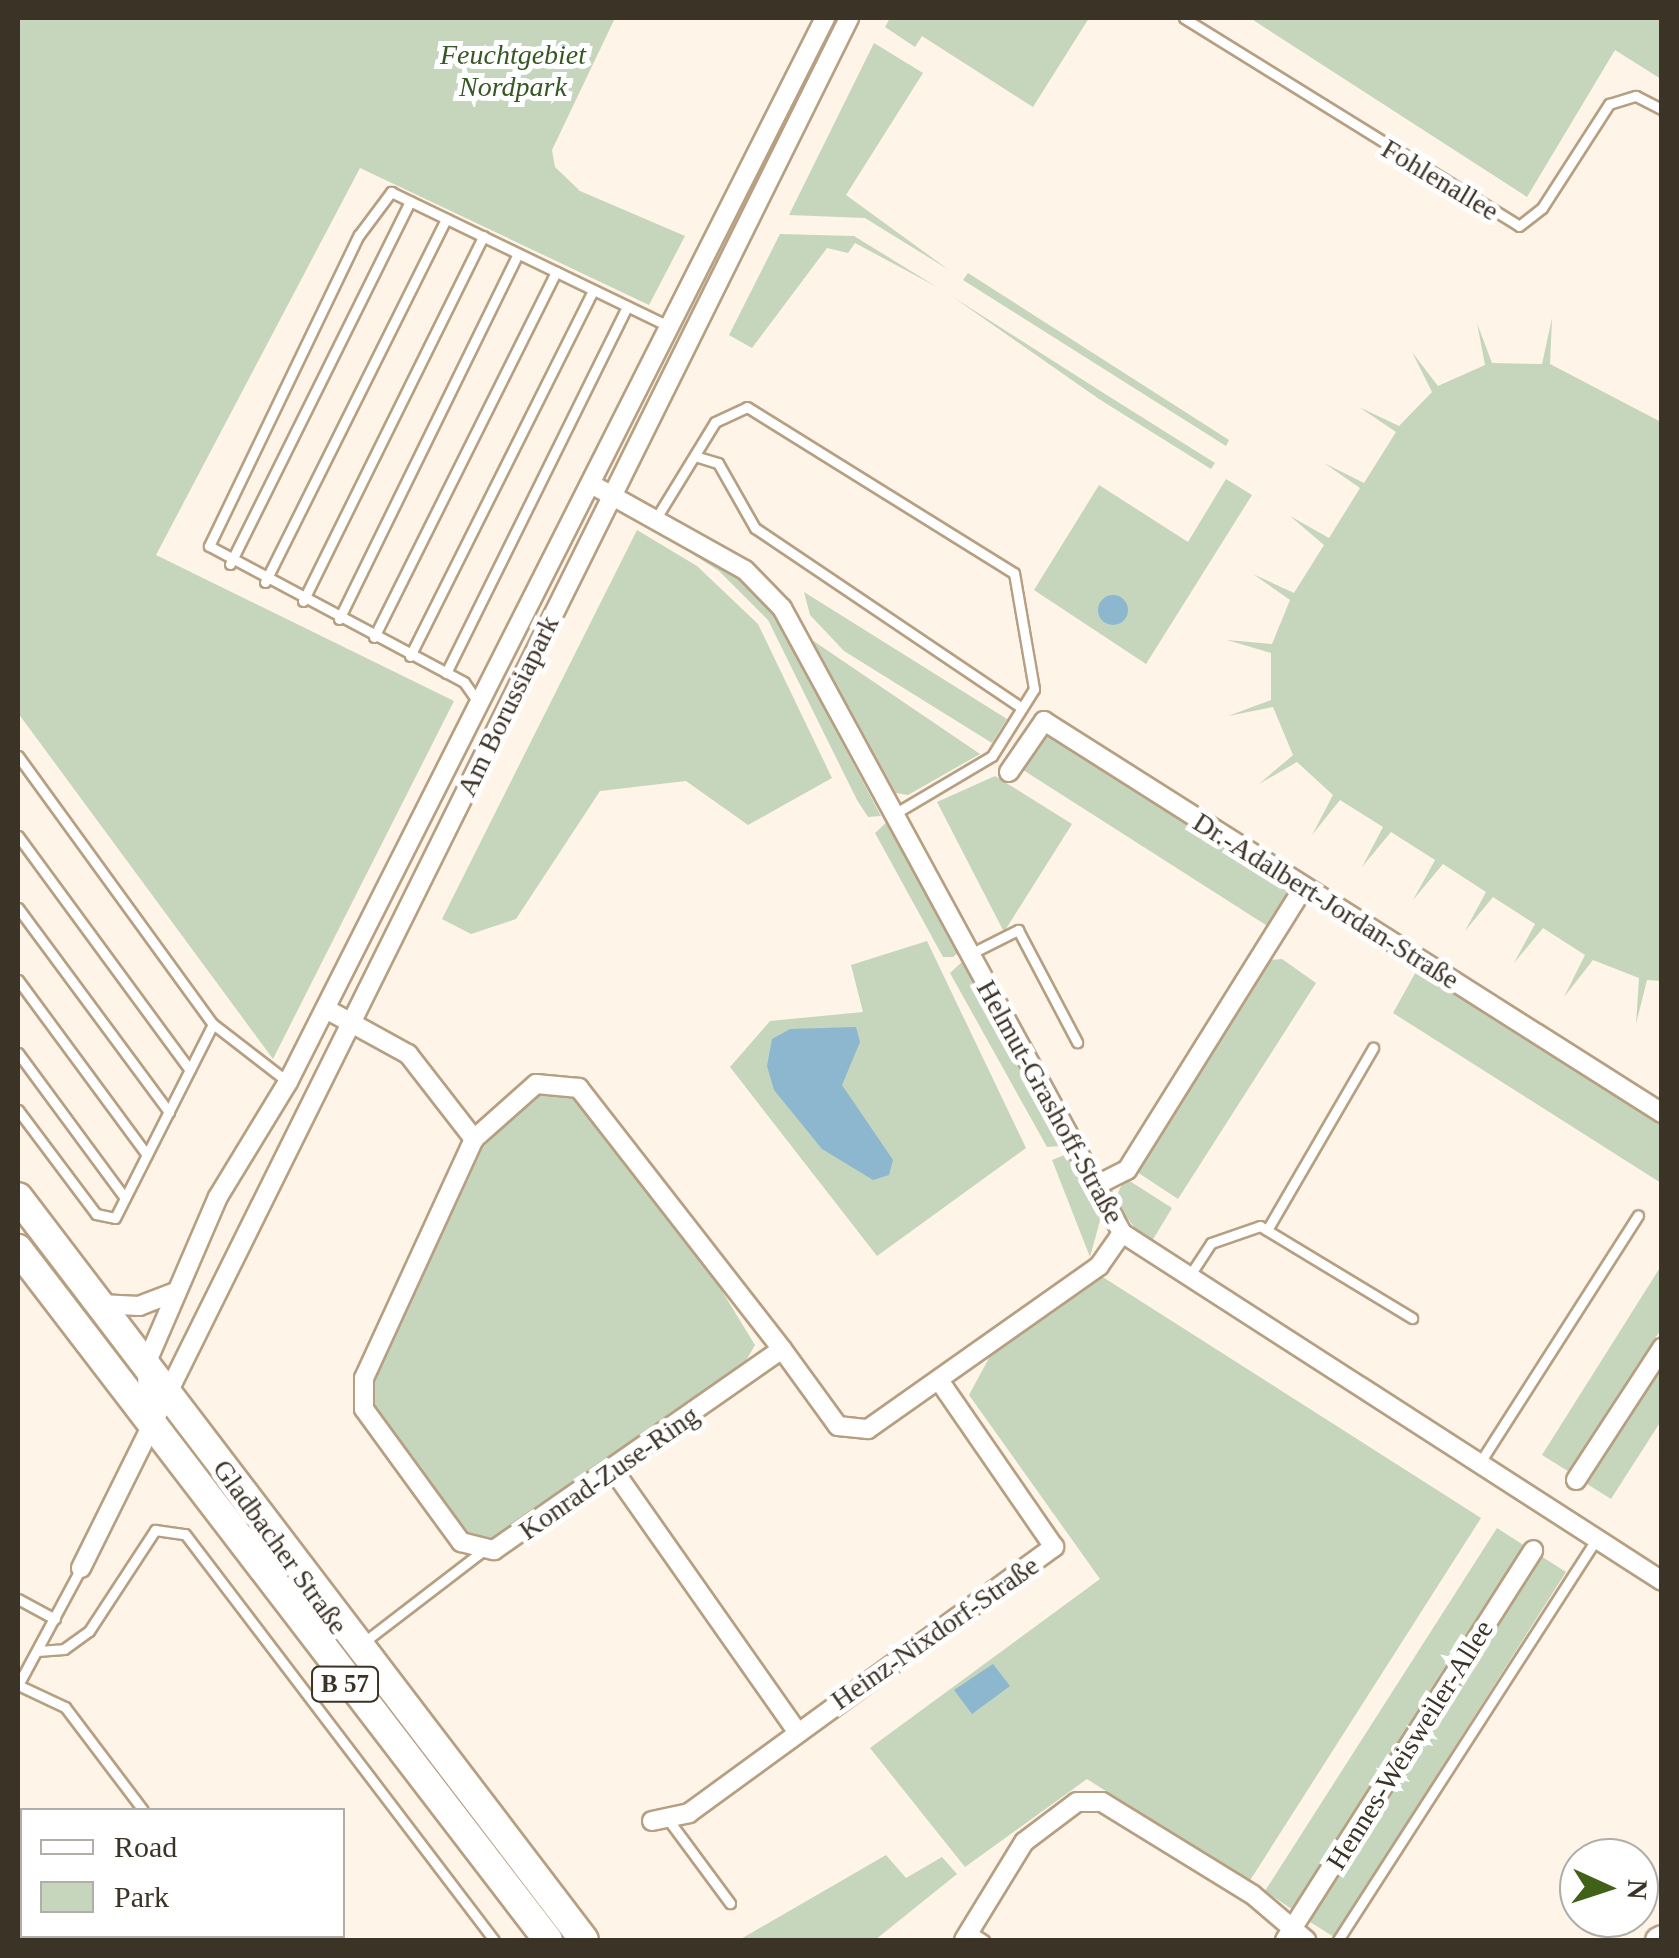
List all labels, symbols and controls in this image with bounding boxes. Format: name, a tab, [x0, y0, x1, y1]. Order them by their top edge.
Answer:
park label: Feuchtgebiet Nordpark	[440, 38, 586, 104]
street label: Fohlenallee	[1375, 132, 1505, 228]
street label: Am Borussiapark	[450, 610, 566, 802]
street label: Dr.-Adalbert-Jordan-Straße	[1187, 805, 1465, 997]
street label: Helmut-Grashoff-Straße	[969, 974, 1131, 1230]
street label: Konrad-Zuse-Ring	[513, 1399, 705, 1547]
street label: Gladbacher Straße	[205, 1453, 355, 1641]
street label: Heinz-Nixdorf-Straße	[825, 1549, 1045, 1717]
street label: Hennes-Weisweiler-Allee	[1319, 1614, 1501, 1876]
road number: B 57	[310, 1664, 380, 1704]
legend	[20, 1808, 345, 1938]
text: Road	[114, 1830, 177, 1863]
north arrow	[1559, 1838, 1659, 1938]
text: N	[1621, 1879, 1653, 1900]
text: Park	[114, 1880, 169, 1913]

